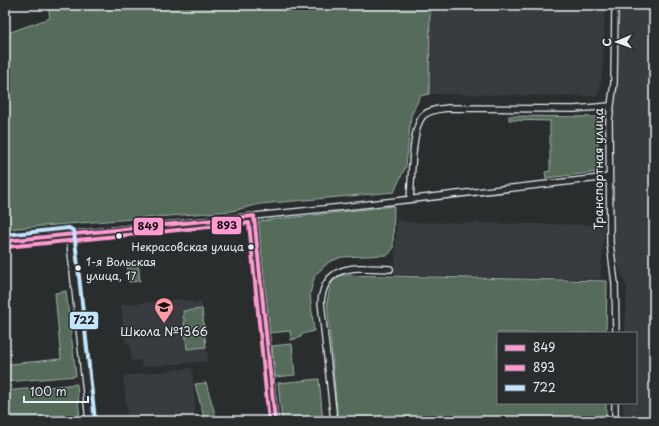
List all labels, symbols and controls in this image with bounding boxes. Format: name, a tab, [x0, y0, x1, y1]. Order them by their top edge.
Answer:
north arrow	[597, 22, 637, 62]
text: С	[598, 38, 615, 47]
street label: Транспортная улица	[589, 108, 607, 230]
line badge: 893	[211, 216, 242, 235]
text: 893	[217, 216, 237, 233]
line badge: 849	[133, 217, 164, 236]
text: 849	[138, 217, 159, 234]
unlabelled marker	[114, 231, 124, 241]
place label: Некрасовская улица	[131, 238, 244, 255]
marker: Некрасовская улица	[246, 242, 256, 252]
place label: 1-я Вольская улица, 17	[86, 253, 156, 284]
marker: 1-я Вольская улица, 17	[73, 263, 83, 273]
school or university icon: Школа №1366	[153, 296, 175, 324]
line badge: 722	[69, 311, 99, 330]
text: 722	[73, 311, 95, 328]
place label: Школа №1366	[120, 322, 208, 340]
legend	[497, 332, 637, 404]
text: 849	[533, 338, 555, 356]
text: 893	[533, 358, 555, 376]
scale bar	[24, 378, 88, 404]
text: 722	[533, 378, 556, 396]
text: 100 m	[30, 382, 67, 400]

